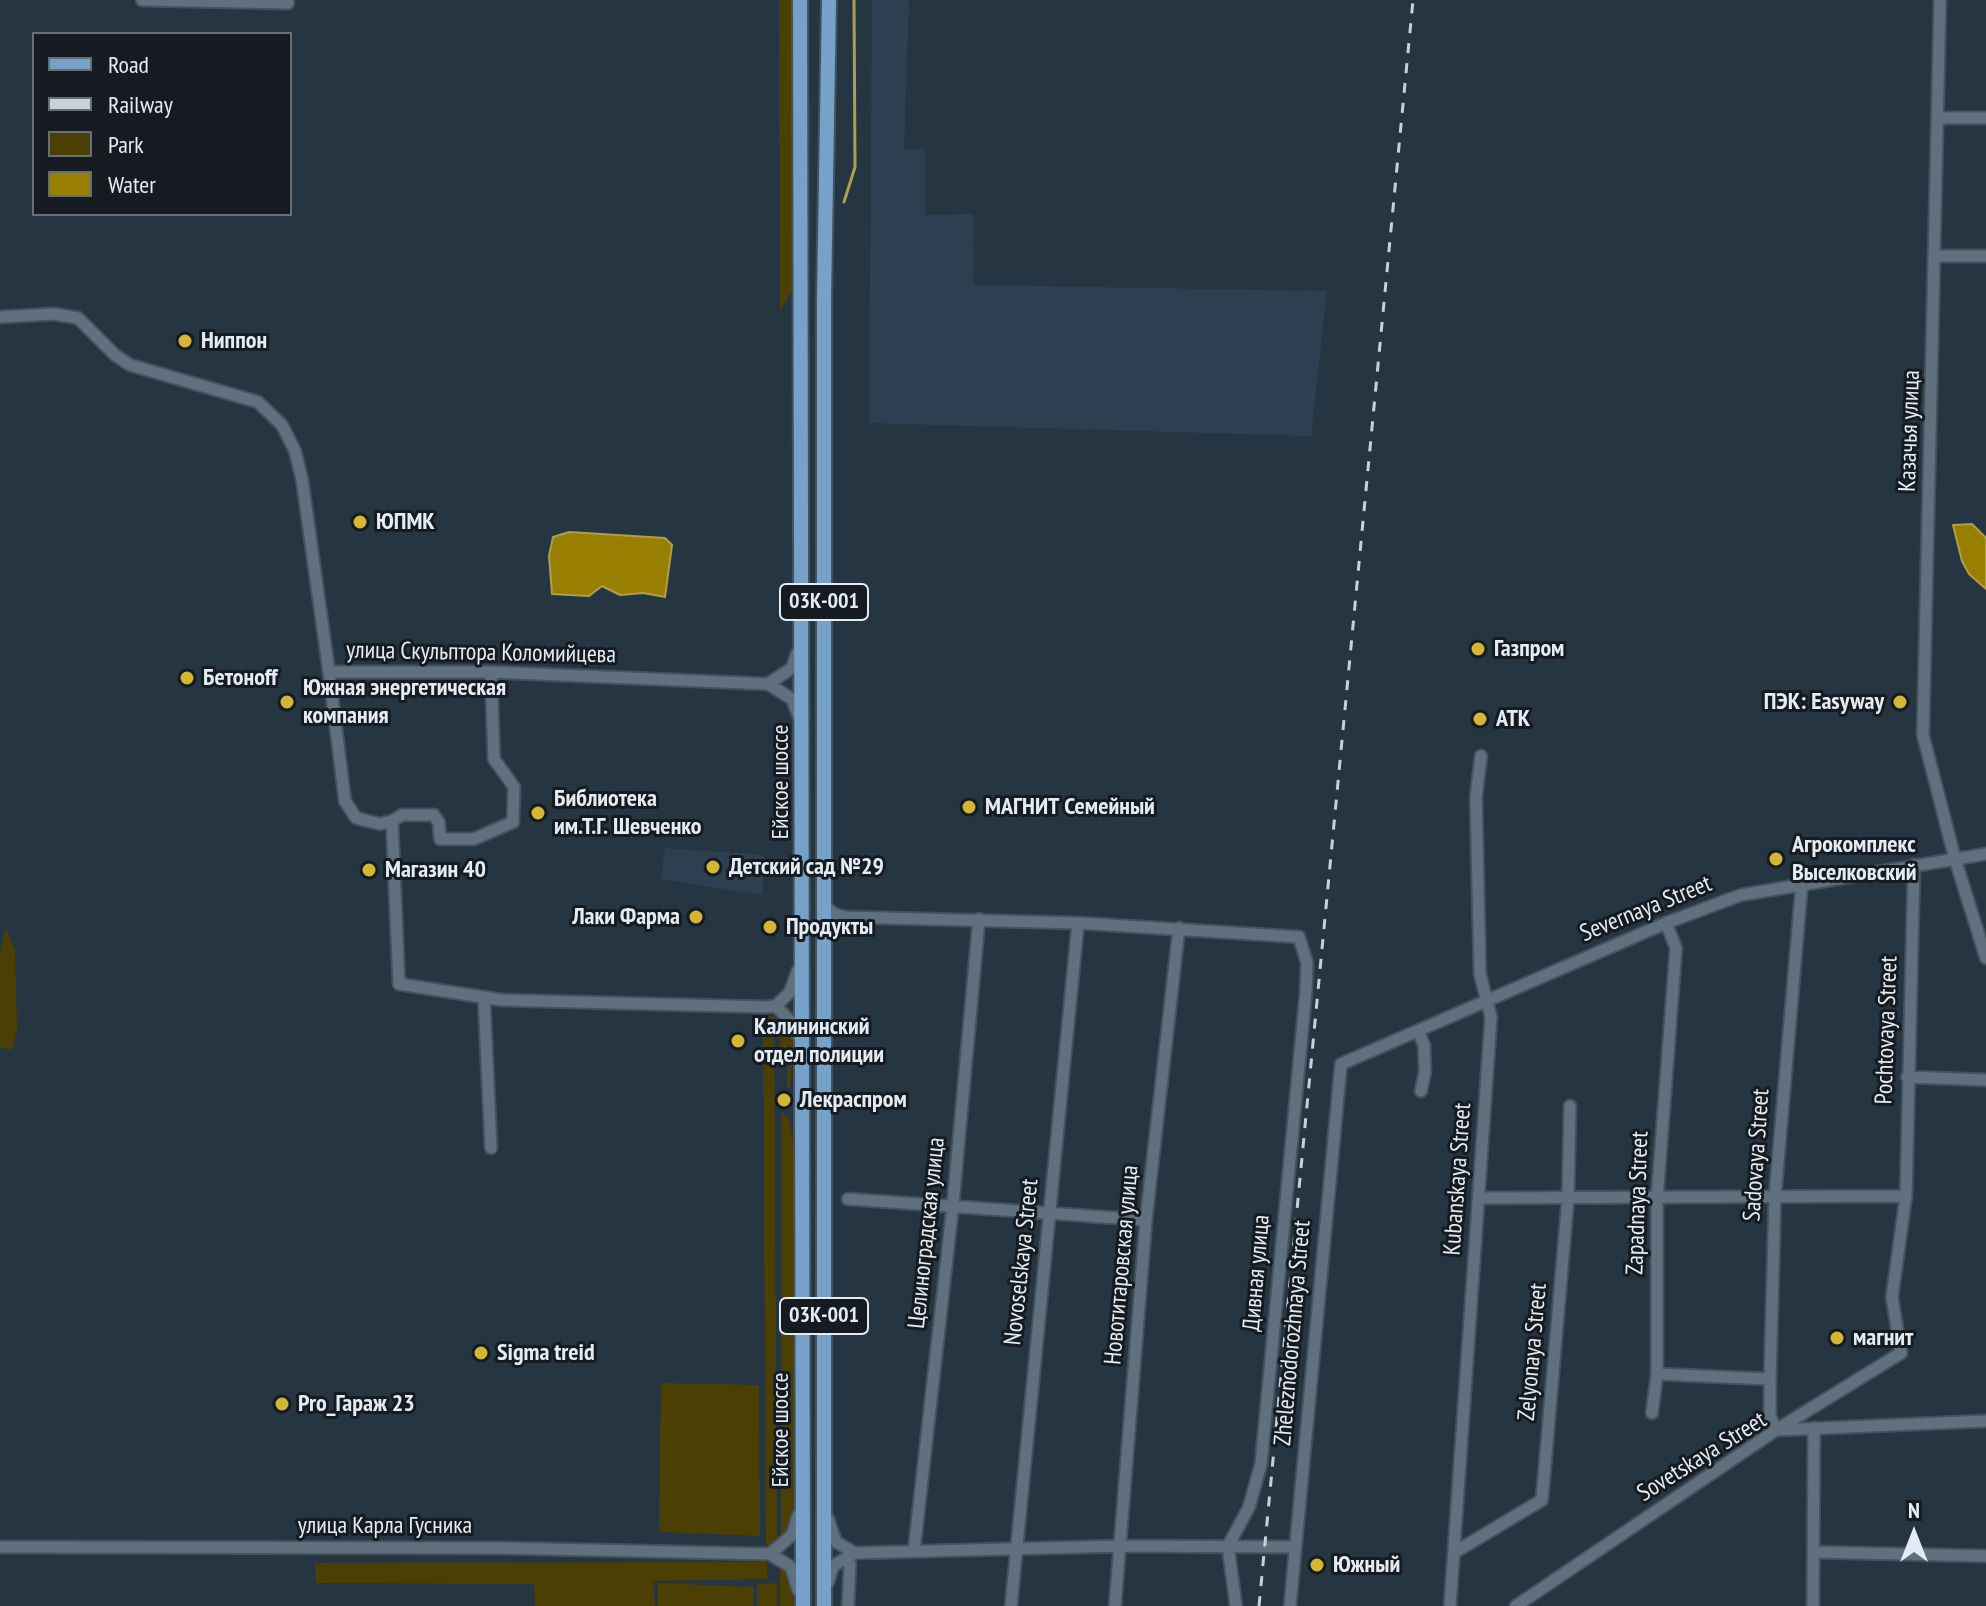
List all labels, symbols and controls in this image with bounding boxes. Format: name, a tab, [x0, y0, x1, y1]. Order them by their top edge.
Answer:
legend	[32, 32, 292, 216]
text: Road	[108, 49, 149, 80]
text: Railway	[108, 89, 173, 120]
text: Park	[108, 129, 144, 160]
text: Water	[108, 169, 156, 200]
place label: Ниппон	[201, 327, 267, 355]
marker: Ниппон	[176, 332, 194, 350]
street label: Казачья улица	[1893, 370, 1927, 492]
place label: ЮПМК	[376, 508, 435, 536]
marker: ЮПМК	[351, 513, 369, 531]
road number: 03К-001	[780, 584, 868, 620]
place label: Газпром	[1494, 635, 1564, 663]
street label: улица Скульптора Коломийцева	[346, 636, 616, 670]
marker: Газпром	[1469, 640, 1487, 658]
place label: Бетонoff	[203, 664, 277, 692]
marker: Бетонoff	[178, 669, 196, 687]
place label: Южная энергетическая компания	[303, 674, 506, 730]
place label: ПЭК: Easyway	[1764, 688, 1884, 716]
marker: Южная энергетическая компания	[278, 693, 296, 711]
marker: ПЭК: Easyway	[1891, 693, 1909, 711]
place label: АТК	[1496, 705, 1530, 733]
marker: АТК	[1471, 710, 1489, 728]
street label: Ейское шоссе	[767, 725, 795, 839]
place label: Библиотека им.Т.Г. Шевченко	[554, 785, 702, 841]
place label: МАГНИТ Семейный	[985, 793, 1155, 821]
marker: МАГНИТ Семейный	[960, 798, 978, 816]
marker: Библиотека им.Т.Г. Шевченко	[529, 804, 547, 822]
place label: Агрокомплекс Выселковский	[1792, 831, 1917, 887]
marker: Агрокомплекс Выселковский	[1767, 850, 1785, 868]
place label: Детский сад №29	[729, 853, 884, 881]
place label: Магазин 40	[385, 856, 486, 884]
marker: Детский сад №29	[704, 858, 722, 876]
marker: Магазин 40	[360, 861, 378, 879]
street label: Severnaya Street	[1576, 870, 1716, 948]
place label: Лаки Фарма	[572, 903, 680, 931]
marker: Лаки Фарма	[687, 908, 705, 926]
place label: Продукты	[786, 913, 873, 941]
marker: Продукты	[761, 918, 779, 936]
street label: Pochtovaya Street	[1870, 955, 1904, 1105]
place label: Калининский отдел полиции	[754, 1013, 884, 1069]
marker: Калининский отдел полиции	[729, 1032, 747, 1050]
place label: Лекраспром	[800, 1086, 907, 1114]
street label: Sadovaya Street	[1738, 1088, 1776, 1222]
marker: Лекраспром	[775, 1091, 793, 1109]
street label: Kubanskaya Street	[1438, 1102, 1478, 1256]
street label: Zapadnaya Street	[1621, 1131, 1655, 1275]
street label: Целиноградская улица	[903, 1136, 951, 1330]
street label: Новотитаровская улица	[1099, 1164, 1145, 1366]
street label: Novoselskaya Street	[999, 1178, 1045, 1346]
street label: Дивная улица	[1238, 1214, 1276, 1332]
street label: Zheleznodorozhnaya Street	[1269, 1219, 1317, 1447]
street label: Zelyonaya Street	[1513, 1282, 1553, 1422]
road number: 03К-001	[780, 1298, 868, 1334]
place label: магнит	[1853, 1324, 1913, 1352]
marker: магнит	[1828, 1329, 1846, 1347]
place label: Sigma treid	[497, 1339, 595, 1367]
marker: Sigma treid	[472, 1344, 490, 1362]
street label: Ейское шоссе	[767, 1373, 795, 1487]
place label: Pro_Гараж 23	[298, 1390, 415, 1418]
marker: Pro_Гараж 23	[273, 1395, 291, 1413]
street label: Sovetskaya Street	[1632, 1406, 1772, 1508]
north arrow	[1874, 1494, 1954, 1574]
text: N	[1908, 1496, 1920, 1524]
street label: улица Карла Гусника	[298, 1512, 472, 1540]
place label: Южный	[1333, 1551, 1400, 1579]
marker: Южный	[1308, 1556, 1326, 1574]

